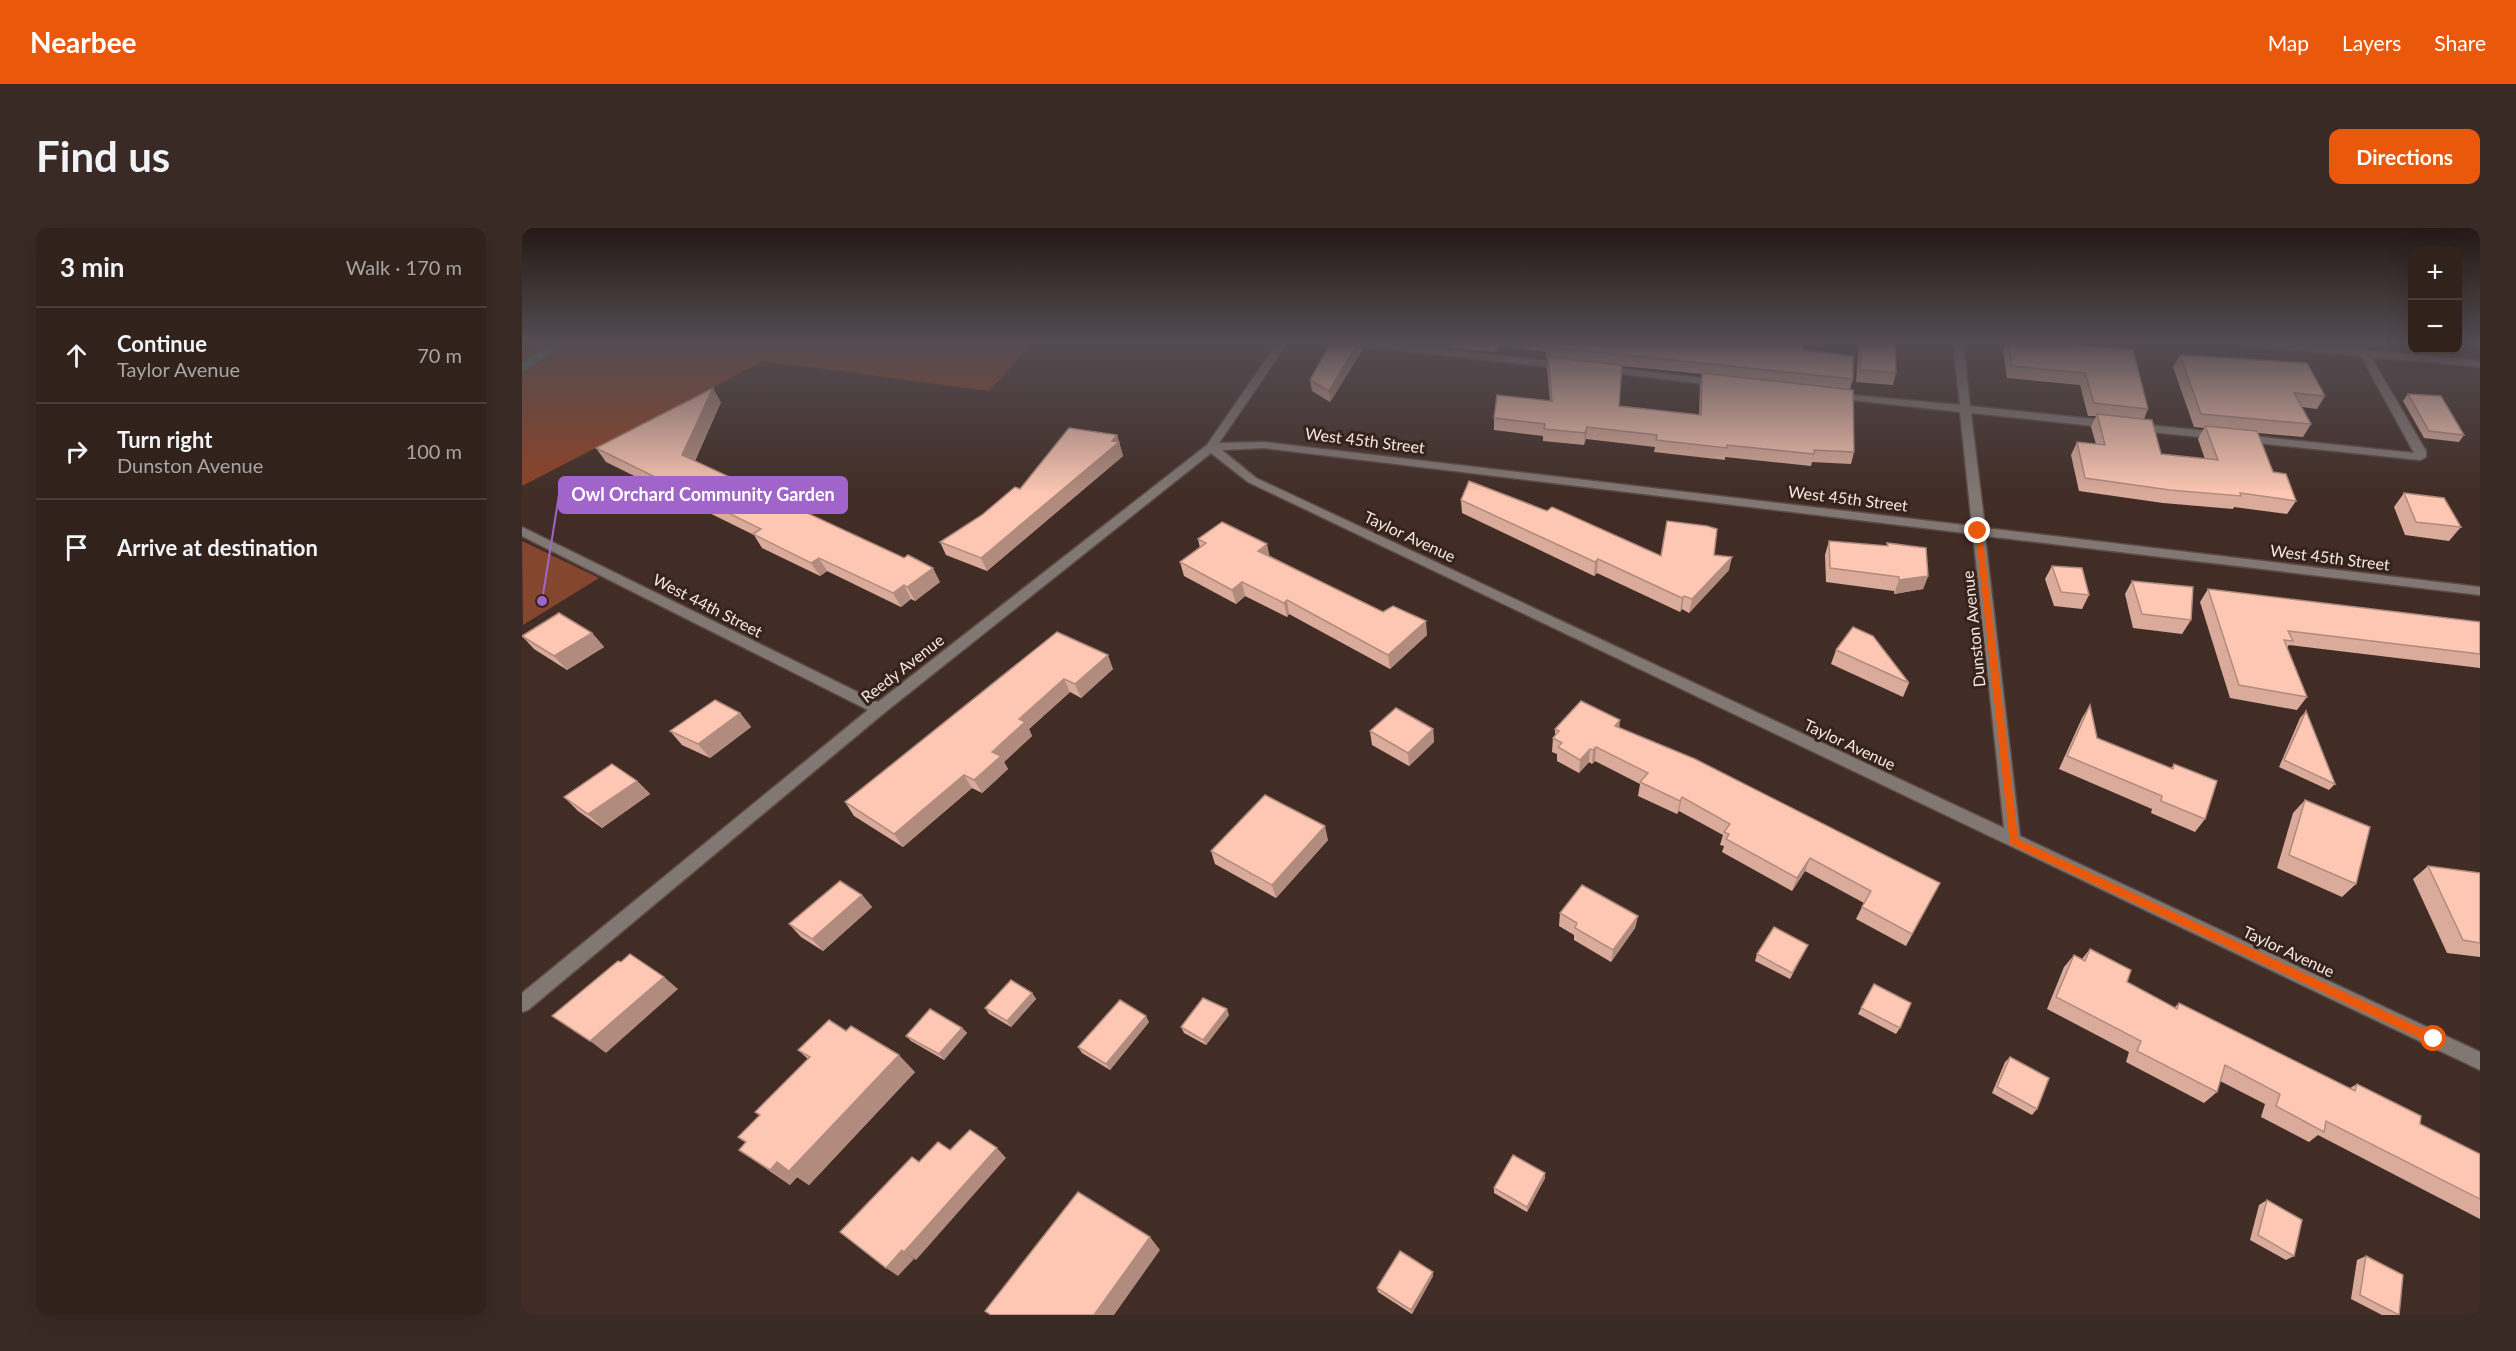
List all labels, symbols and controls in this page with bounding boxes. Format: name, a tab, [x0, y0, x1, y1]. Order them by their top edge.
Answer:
text: Nearbee	[30, 25, 137, 59]
text: Map	[2268, 30, 2309, 55]
text: Layers	[2342, 30, 2401, 55]
text: Share	[2434, 30, 2486, 55]
button: Directions	[2329, 129, 2480, 184]
text: Find us	[36, 131, 170, 181]
map controls	[2408, 246, 2462, 354]
button: +	[2408, 246, 2462, 300]
text: 3 min	[60, 251, 124, 283]
text: Walk · 170 m	[346, 255, 462, 279]
button: −	[2408, 300, 2462, 354]
text: Continue	[117, 330, 207, 357]
icon: ahead	[60, 339, 93, 372]
text: 70 m	[417, 343, 462, 367]
text: Taylor Avenue	[117, 357, 240, 381]
street label: West 45th Street	[1304, 423, 1426, 457]
text: Turn right	[117, 426, 212, 453]
icon: right	[60, 435, 93, 468]
text: 100 m	[406, 439, 462, 463]
text: Dunston Avenue	[117, 453, 263, 477]
callout: Owl Orchard Community Garden	[559, 477, 847, 513]
street label: West 45th Street	[1787, 481, 1909, 515]
text: Owl Orchard Community Garden	[571, 483, 835, 505]
street label: Taylor Avenue	[1361, 507, 1459, 565]
route end	[1964, 517, 1990, 543]
icon: arrive	[60, 531, 93, 564]
text: Arrive at destination	[117, 534, 318, 561]
street label: West 45th Street	[2269, 540, 2391, 574]
street label: West 44th Street	[650, 569, 766, 641]
street label: Dunston Avenue	[1957, 570, 1989, 688]
street label: Reedy Avenue	[857, 630, 947, 706]
street label: Taylor Avenue	[1801, 715, 1899, 773]
street label: Taylor Avenue	[2240, 922, 2338, 980]
route start	[2420, 1025, 2446, 1051]

